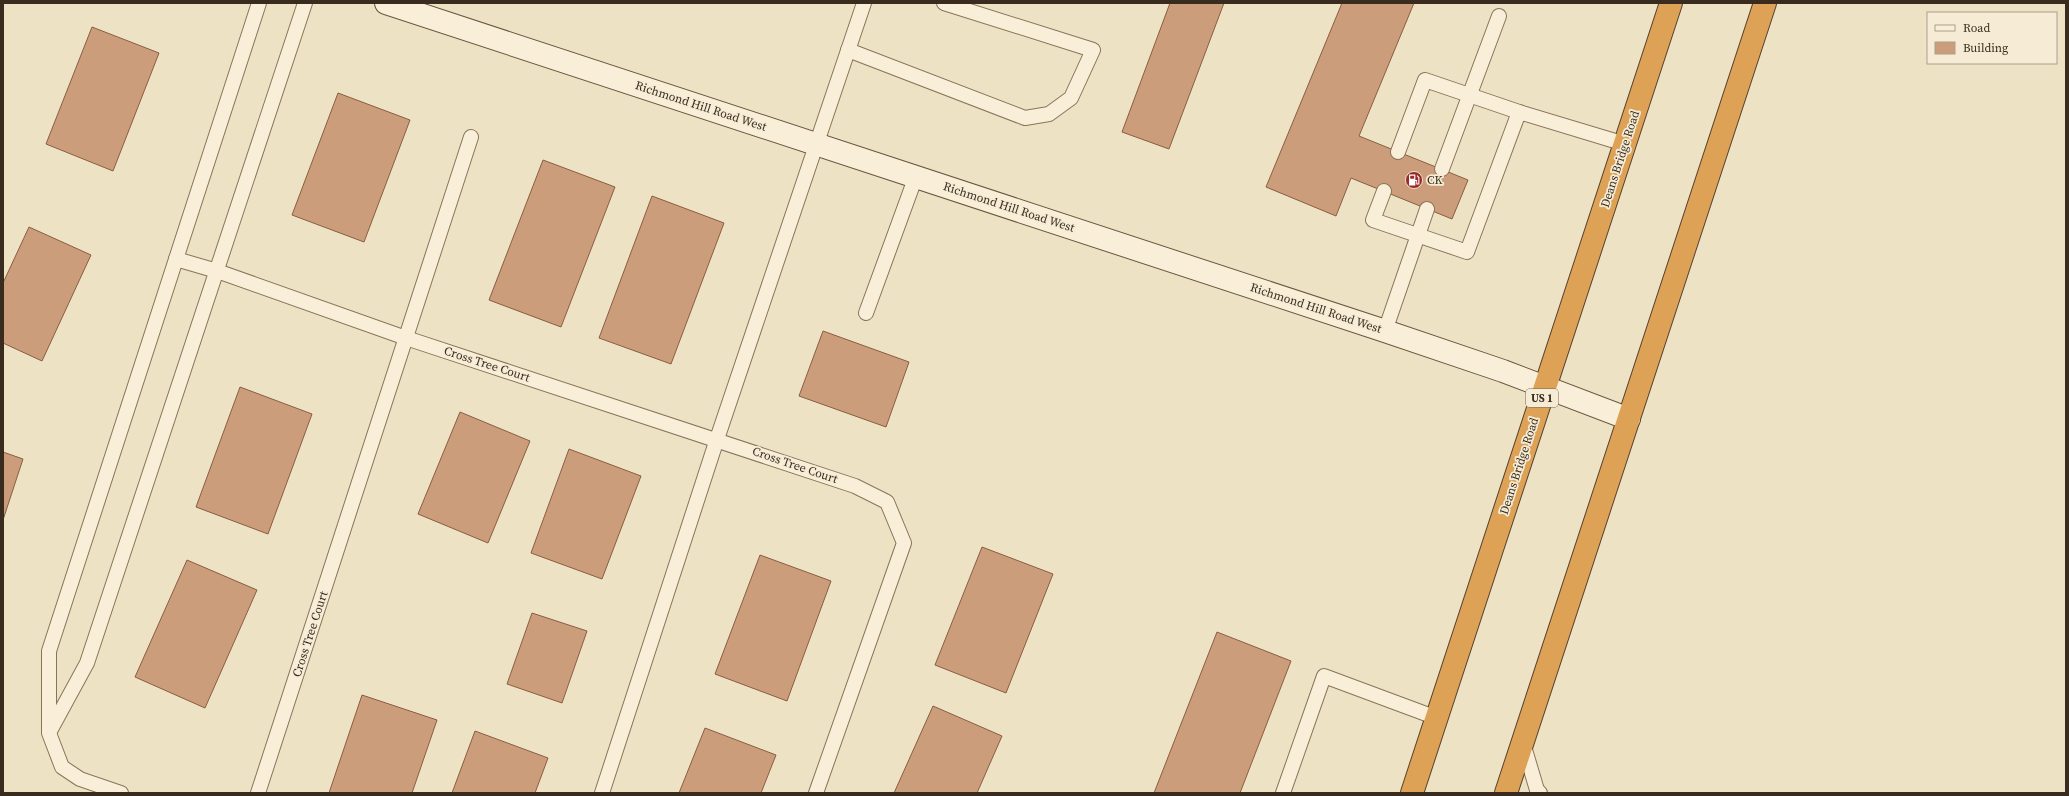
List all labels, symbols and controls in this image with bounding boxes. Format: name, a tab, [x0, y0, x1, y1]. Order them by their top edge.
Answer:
legend	[1927, 12, 2057, 64]
text: Road	[1963, 20, 1990, 36]
text: Building	[1963, 40, 2008, 56]
street label: Richmond Hill Road West	[633, 77, 769, 135]
street label: Deans Bridge Road	[1597, 108, 1643, 209]
fuel station icon: CK	[1404, 170, 1424, 190]
place label: CK	[1427, 172, 1443, 188]
street label: Richmond Hill Road West	[941, 178, 1077, 236]
street label: Richmond Hill Road West	[1248, 279, 1384, 337]
street label: Cross Tree Court	[442, 343, 532, 385]
road number: US 1	[1526, 389, 1558, 407]
street label: Deans Bridge Road	[1496, 415, 1542, 516]
street label: Cross Tree Court	[750, 443, 840, 487]
street label: Cross Tree Court	[289, 589, 331, 679]

